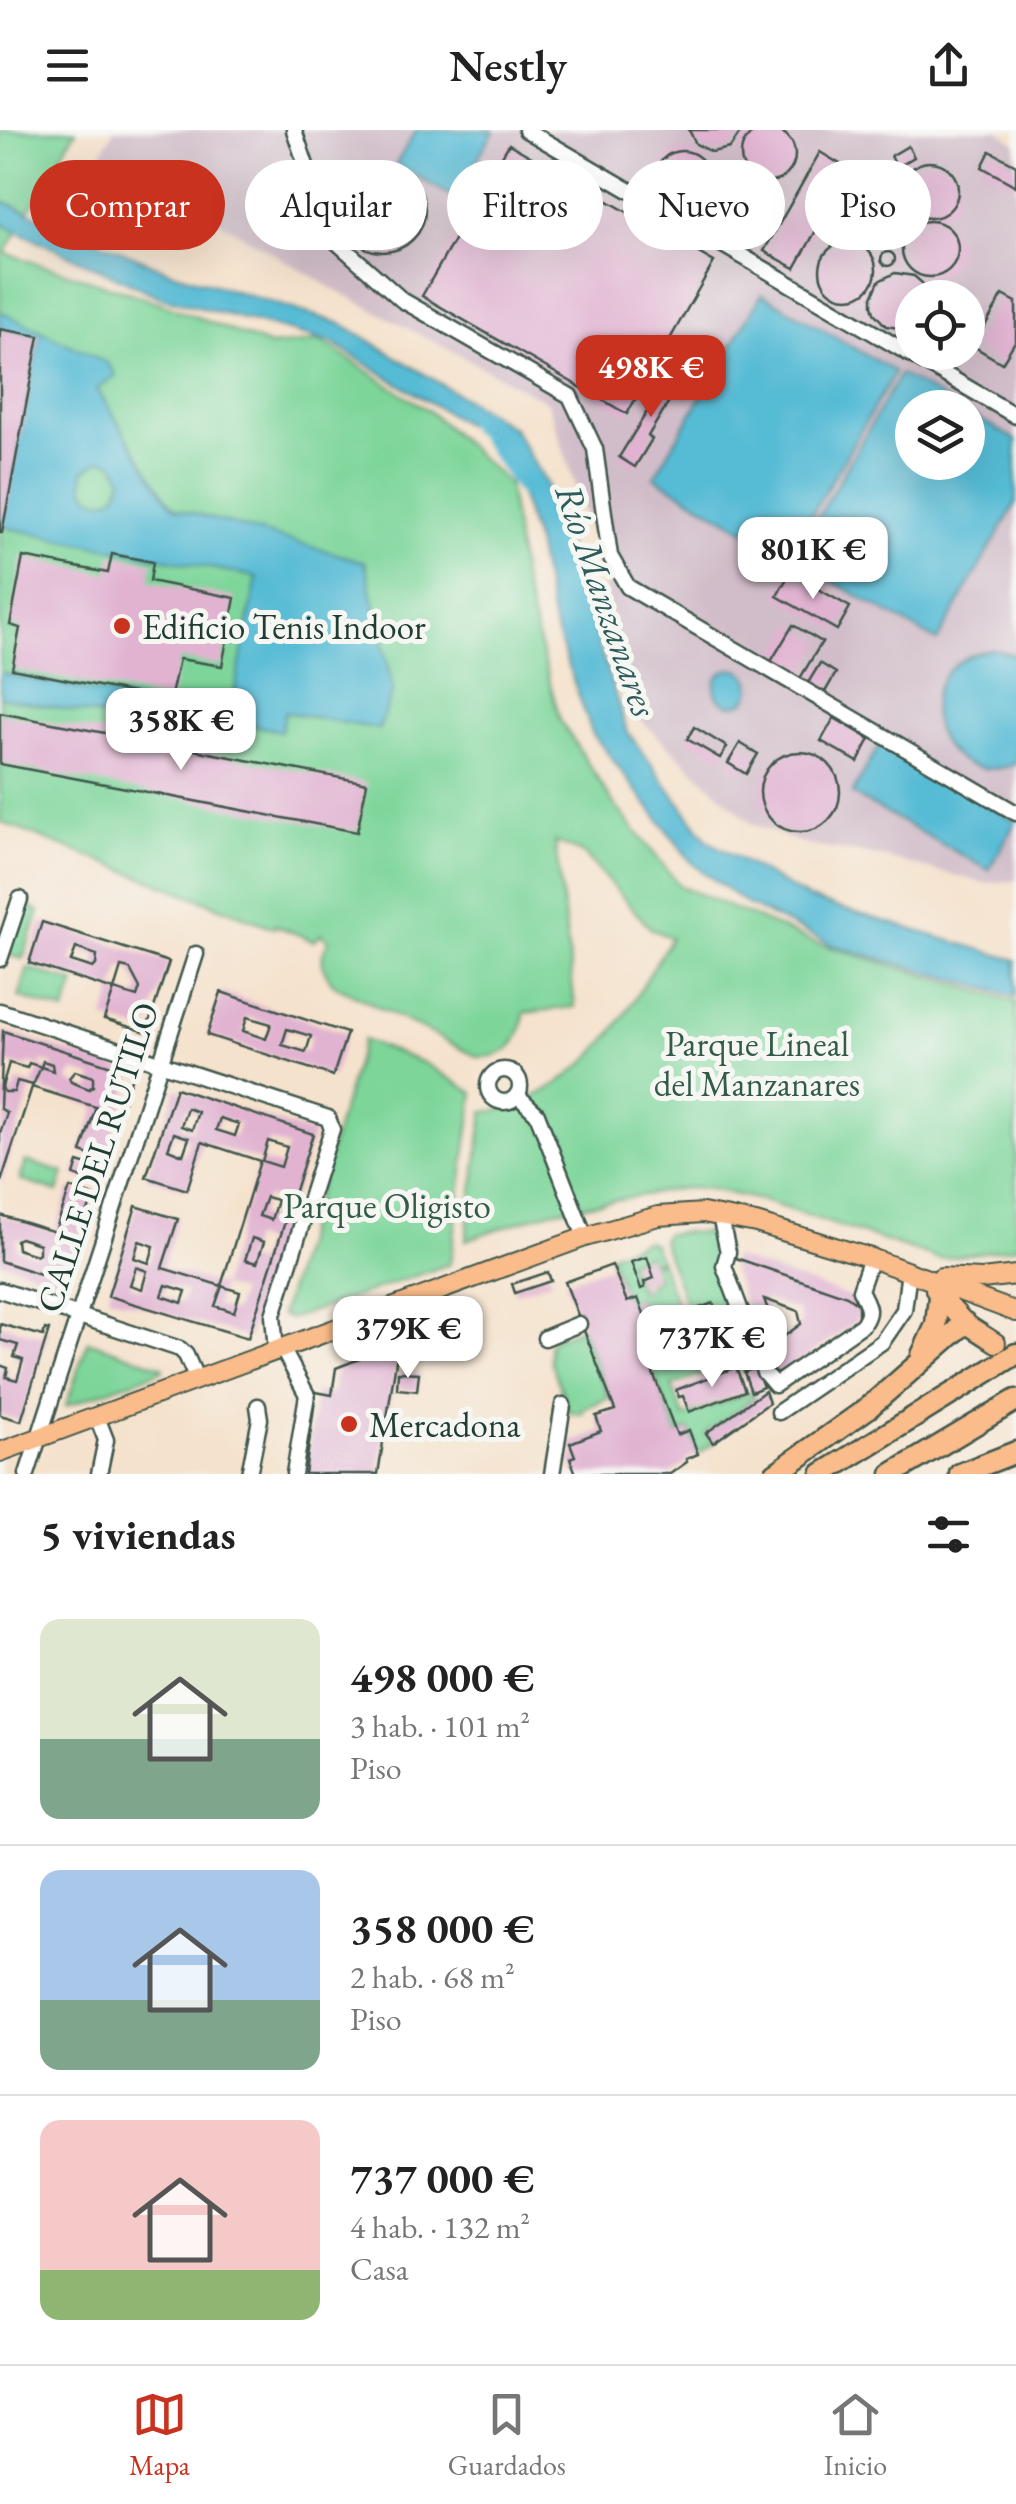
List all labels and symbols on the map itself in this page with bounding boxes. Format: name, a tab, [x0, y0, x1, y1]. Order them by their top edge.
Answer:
pin: 498K €	[570, 335, 732, 420]
water label: Río Manzanares	[544, 477, 670, 723]
pin: 801K €	[732, 517, 894, 602]
place label: Edificio Tenis Indoor	[142, 604, 426, 649]
marker: Edificio Tenis Indoor	[111, 615, 133, 637]
pin: 358K €	[100, 688, 262, 773]
street label: CALLE DEL RUTILO	[26, 996, 168, 1318]
park label: Parque Lineal del Manzanares	[654, 1021, 860, 1106]
park label: Parque Oligisto	[283, 1183, 491, 1228]
pin: 379K €	[327, 1296, 489, 1381]
pin: 737K €	[631, 1305, 793, 1390]
place label: Mercadona	[369, 1402, 520, 1447]
marker: Mercadona	[338, 1413, 360, 1435]

